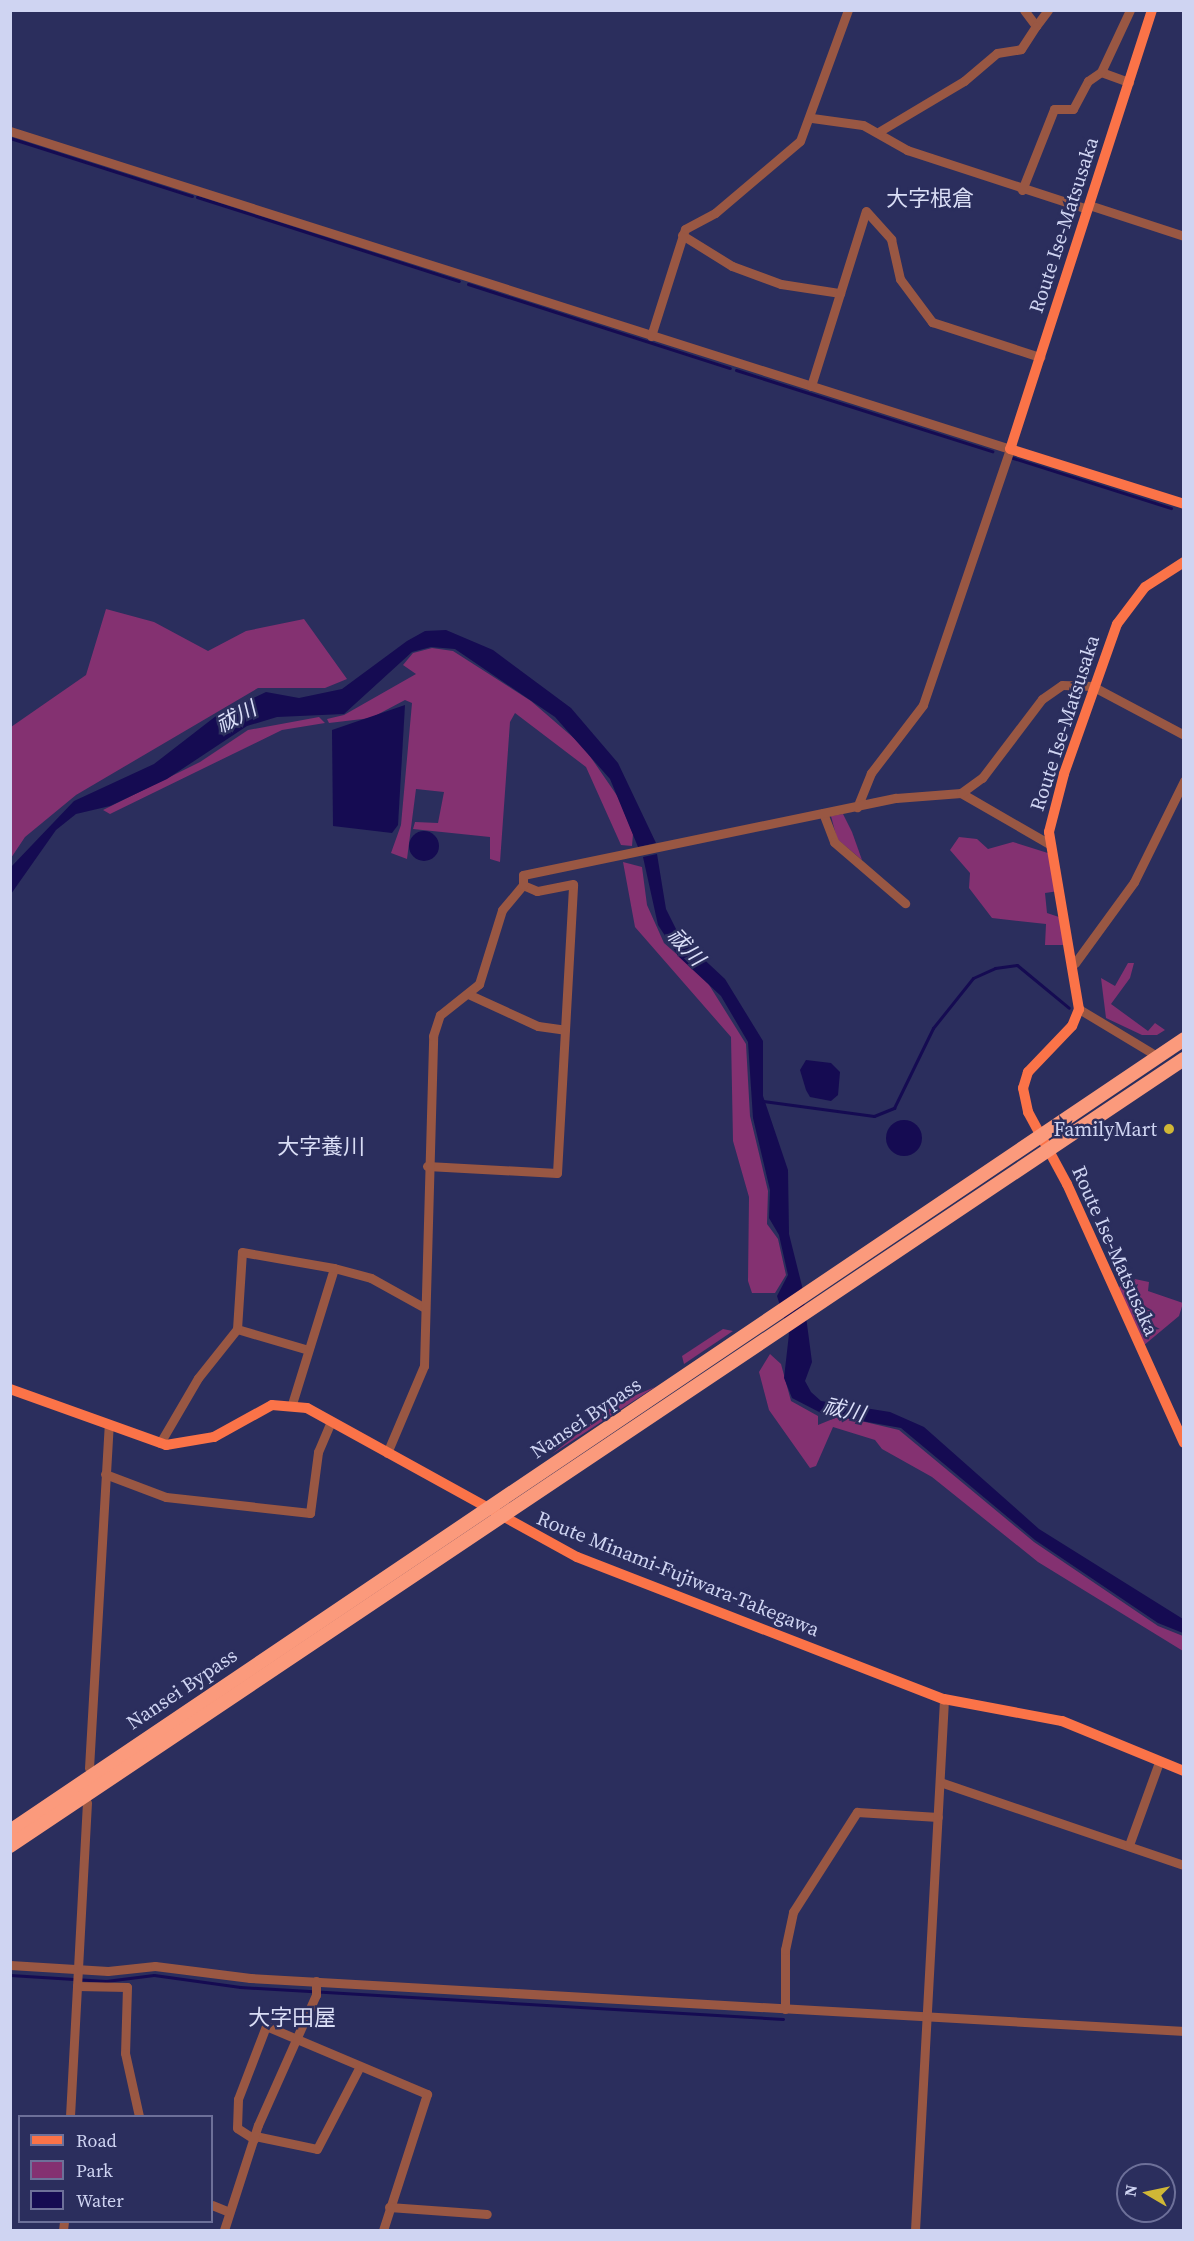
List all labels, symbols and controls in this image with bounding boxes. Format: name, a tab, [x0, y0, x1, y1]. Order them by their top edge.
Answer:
street label: Route Ise-Matsusaka	[1024, 134, 1104, 316]
district label: 大字根倉	[886, 186, 974, 212]
street label: Route Ise-Matsusaka	[1025, 632, 1105, 814]
water label: 祓川	[212, 696, 260, 738]
water label: 祓川	[662, 923, 710, 971]
place label: FamilyMart	[1054, 1117, 1157, 1141]
marker: FamilyMart	[1162, 1122, 1176, 1136]
district label: 大字養川	[277, 1134, 365, 1160]
street label: Route Ise-Matsusaka	[1067, 1162, 1163, 1340]
street label: Nansei Bypass	[526, 1372, 646, 1464]
water label: 祓川	[821, 1393, 867, 1427]
street label: Route Minami-Fujiwara-Takegawa	[533, 1506, 823, 1642]
street label: Nansei Bypass	[122, 1643, 242, 1735]
district label: 大字田屋	[248, 2005, 336, 2031]
legend	[18, 2115, 213, 2223]
text: Road	[76, 2128, 117, 2153]
text: Park	[76, 2158, 113, 2183]
north arrow	[1116, 2163, 1176, 2223]
text: N	[1118, 2183, 1142, 2198]
text: Water	[76, 2188, 124, 2213]

